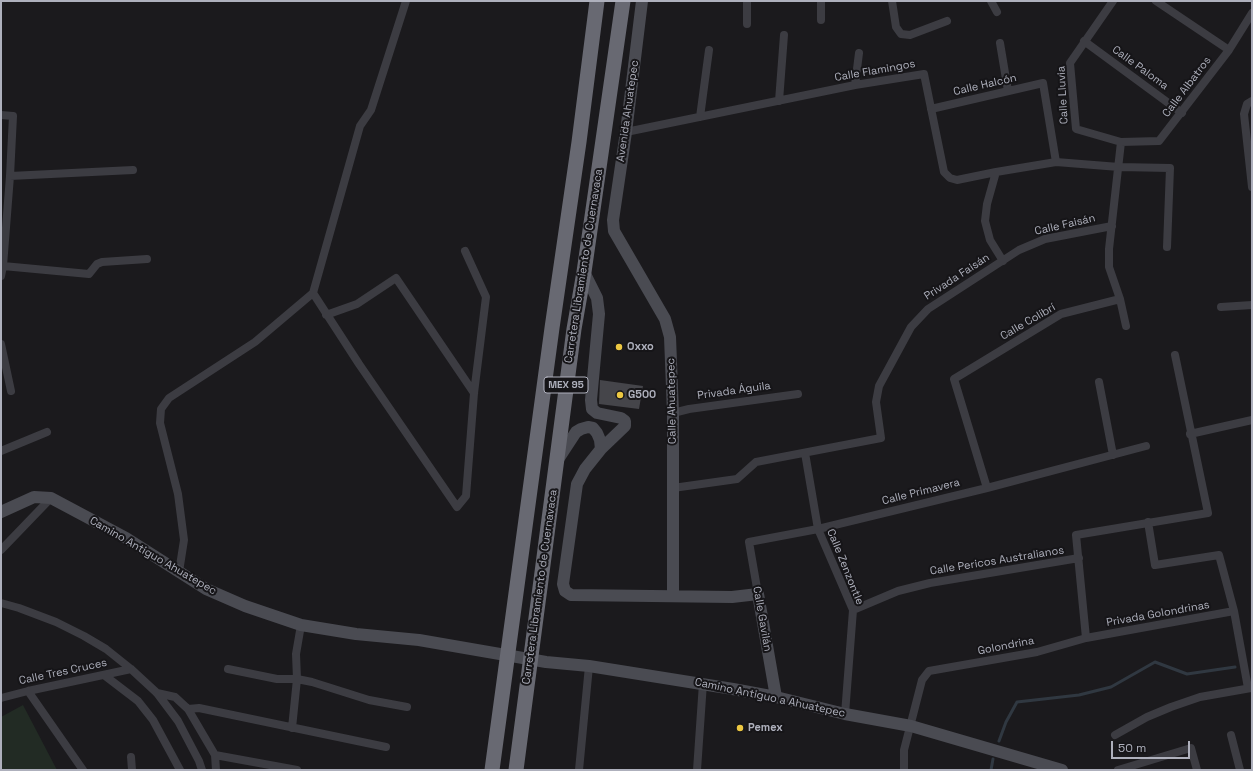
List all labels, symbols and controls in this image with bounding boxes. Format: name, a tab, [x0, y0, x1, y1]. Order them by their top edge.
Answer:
street label: Calle Paloma	[1109, 43, 1171, 93]
street label: Calle Albatros	[1160, 54, 1214, 120]
street label: Calle Flamingos	[834, 57, 916, 85]
street label: Avenida Ahuatepec	[614, 59, 642, 163]
street label: Calle Lluvia	[1055, 65, 1071, 125]
street label: Calle Halcón	[952, 71, 1018, 99]
street label: Carretera Libramiento de Cuernavaca	[562, 168, 606, 364]
street label: Calle Faisán	[1033, 212, 1097, 238]
street label: Privada Faisán	[922, 251, 992, 303]
street label: Calle Colibrí	[998, 301, 1058, 343]
place label: Oxxo	[627, 340, 654, 354]
marker: Oxxo	[614, 342, 624, 352]
street label: Calle Ahuatepec	[665, 358, 679, 444]
road number: MEX 95	[544, 377, 588, 393]
street label: Privada Águila	[696, 379, 772, 403]
place label: G500	[628, 388, 656, 402]
marker: G500	[615, 390, 625, 400]
street label: Calle Primavera	[881, 476, 961, 508]
street label: Carretera Libramiento de Cuernavaca	[520, 489, 560, 685]
street label: Camino Antiguo Ahuatepec	[87, 514, 219, 598]
street label: Calle Zenzontle	[824, 527, 866, 607]
street label: Calle Pericos Australianos	[929, 544, 1065, 578]
street label: Calle Gavilán	[750, 585, 774, 653]
street label: Privada Golondrinas	[1105, 598, 1211, 630]
street label: Golondrina	[977, 634, 1035, 658]
street label: Calle Tres Cruces	[18, 656, 108, 688]
street label: Camino Antiguo a Ahuatepec	[694, 676, 846, 720]
place label: Pemex	[748, 721, 783, 735]
marker: Pemex	[735, 723, 745, 733]
scale bar	[1113, 733, 1192, 759]
text: 50 m	[1118, 740, 1146, 756]

